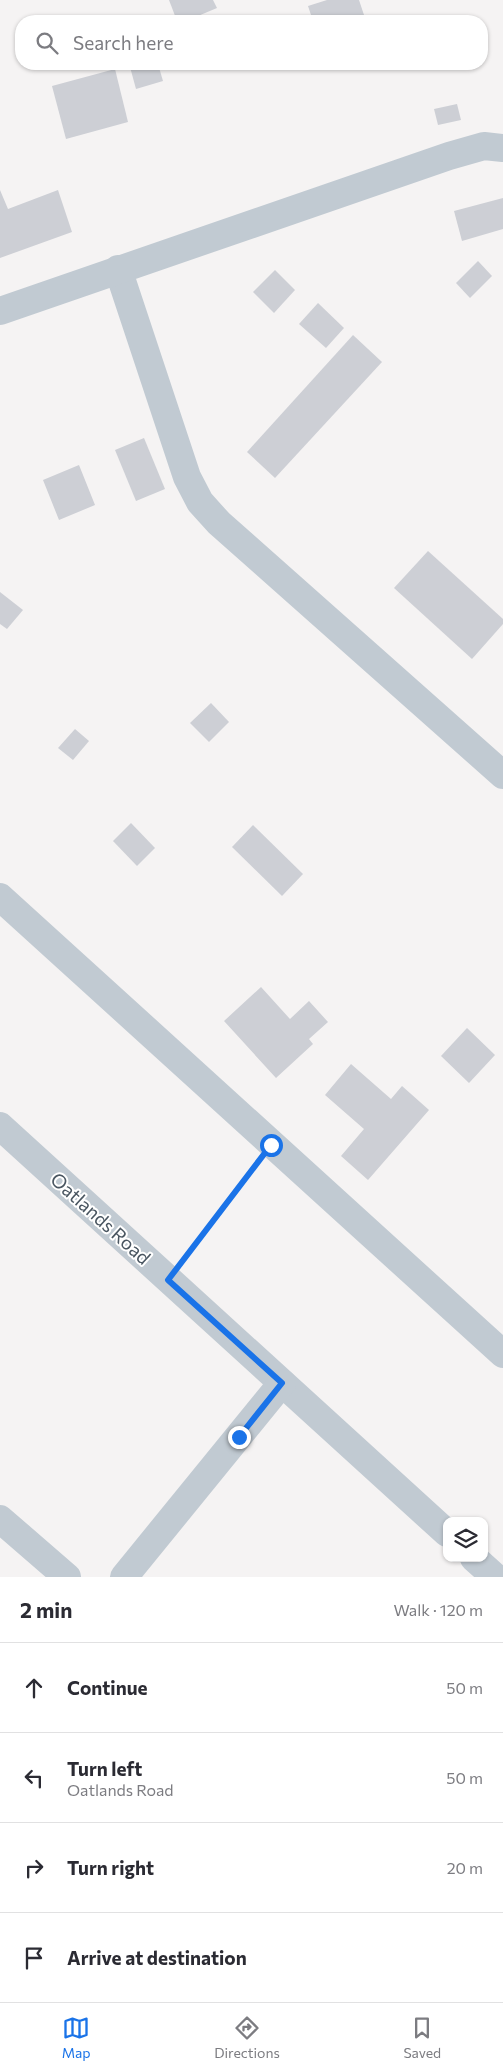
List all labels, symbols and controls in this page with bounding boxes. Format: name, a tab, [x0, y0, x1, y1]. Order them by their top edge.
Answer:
search box	[15, 15, 488, 70]
icon: search	[33, 29, 61, 57]
text: Search here	[73, 31, 173, 54]
route start	[260, 1134, 283, 1157]
street label: Oatlands Road	[46, 1167, 156, 1269]
route end	[228, 1426, 251, 1449]
map controls	[443, 1517, 488, 1562]
button: layers	[443, 1517, 488, 1562]
text: 2 min	[20, 1597, 72, 1622]
text: Walk · 120 m	[393, 1600, 483, 1619]
icon: ahead	[20, 1674, 48, 1702]
text: Continue	[67, 1676, 147, 1699]
text: 50 m	[446, 1678, 483, 1697]
text: Turn left	[67, 1757, 142, 1780]
icon: left	[20, 1764, 48, 1792]
text: 50 m	[446, 1768, 483, 1787]
text: Oatlands Road	[67, 1780, 174, 1799]
icon: right	[20, 1854, 48, 1882]
text: Turn right	[67, 1856, 154, 1879]
text: 20 m	[447, 1858, 483, 1877]
icon: arrive	[20, 1944, 48, 1972]
text: Arrive at destination	[67, 1946, 247, 1969]
tab: Map	[62, 2014, 91, 2061]
tab: Directions	[214, 2014, 280, 2061]
tab: Saved	[403, 2014, 441, 2061]

